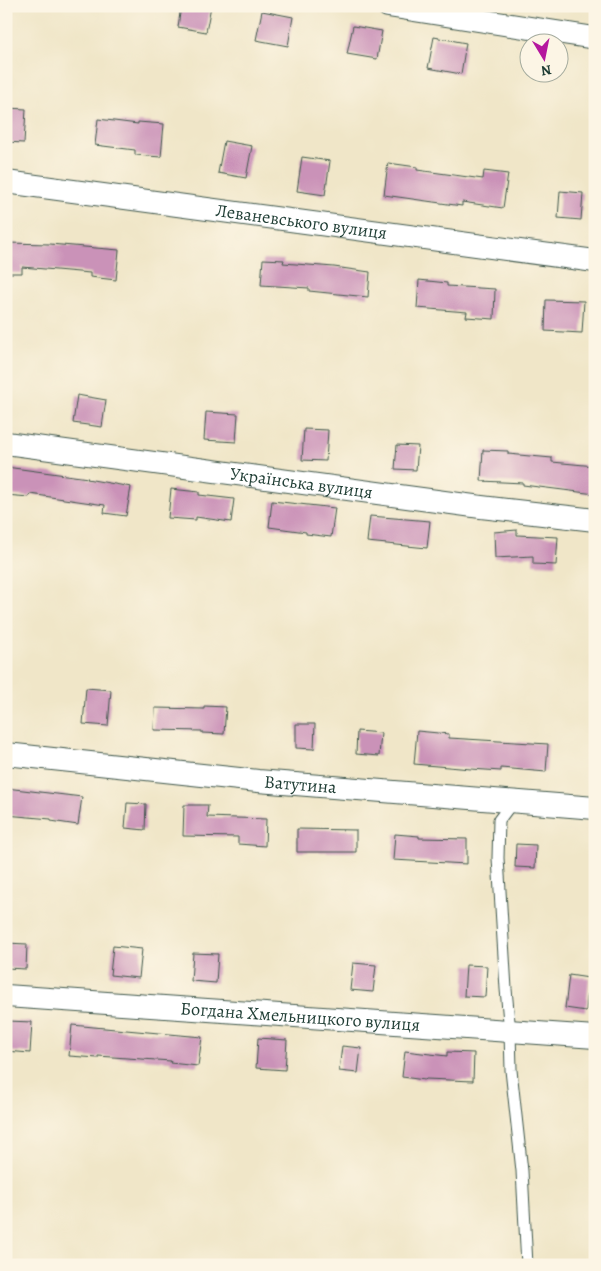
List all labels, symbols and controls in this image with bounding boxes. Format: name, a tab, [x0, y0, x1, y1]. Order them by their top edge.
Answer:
north arrow	[518, 32, 568, 82]
text: N	[539, 60, 553, 81]
street label: Леваневського вулиця	[214, 198, 389, 245]
street label: Українська вулиця	[228, 461, 374, 504]
street label: Ватутина	[263, 770, 338, 799]
street label: Богдана Хмельницкого вулиця	[180, 996, 421, 1037]

